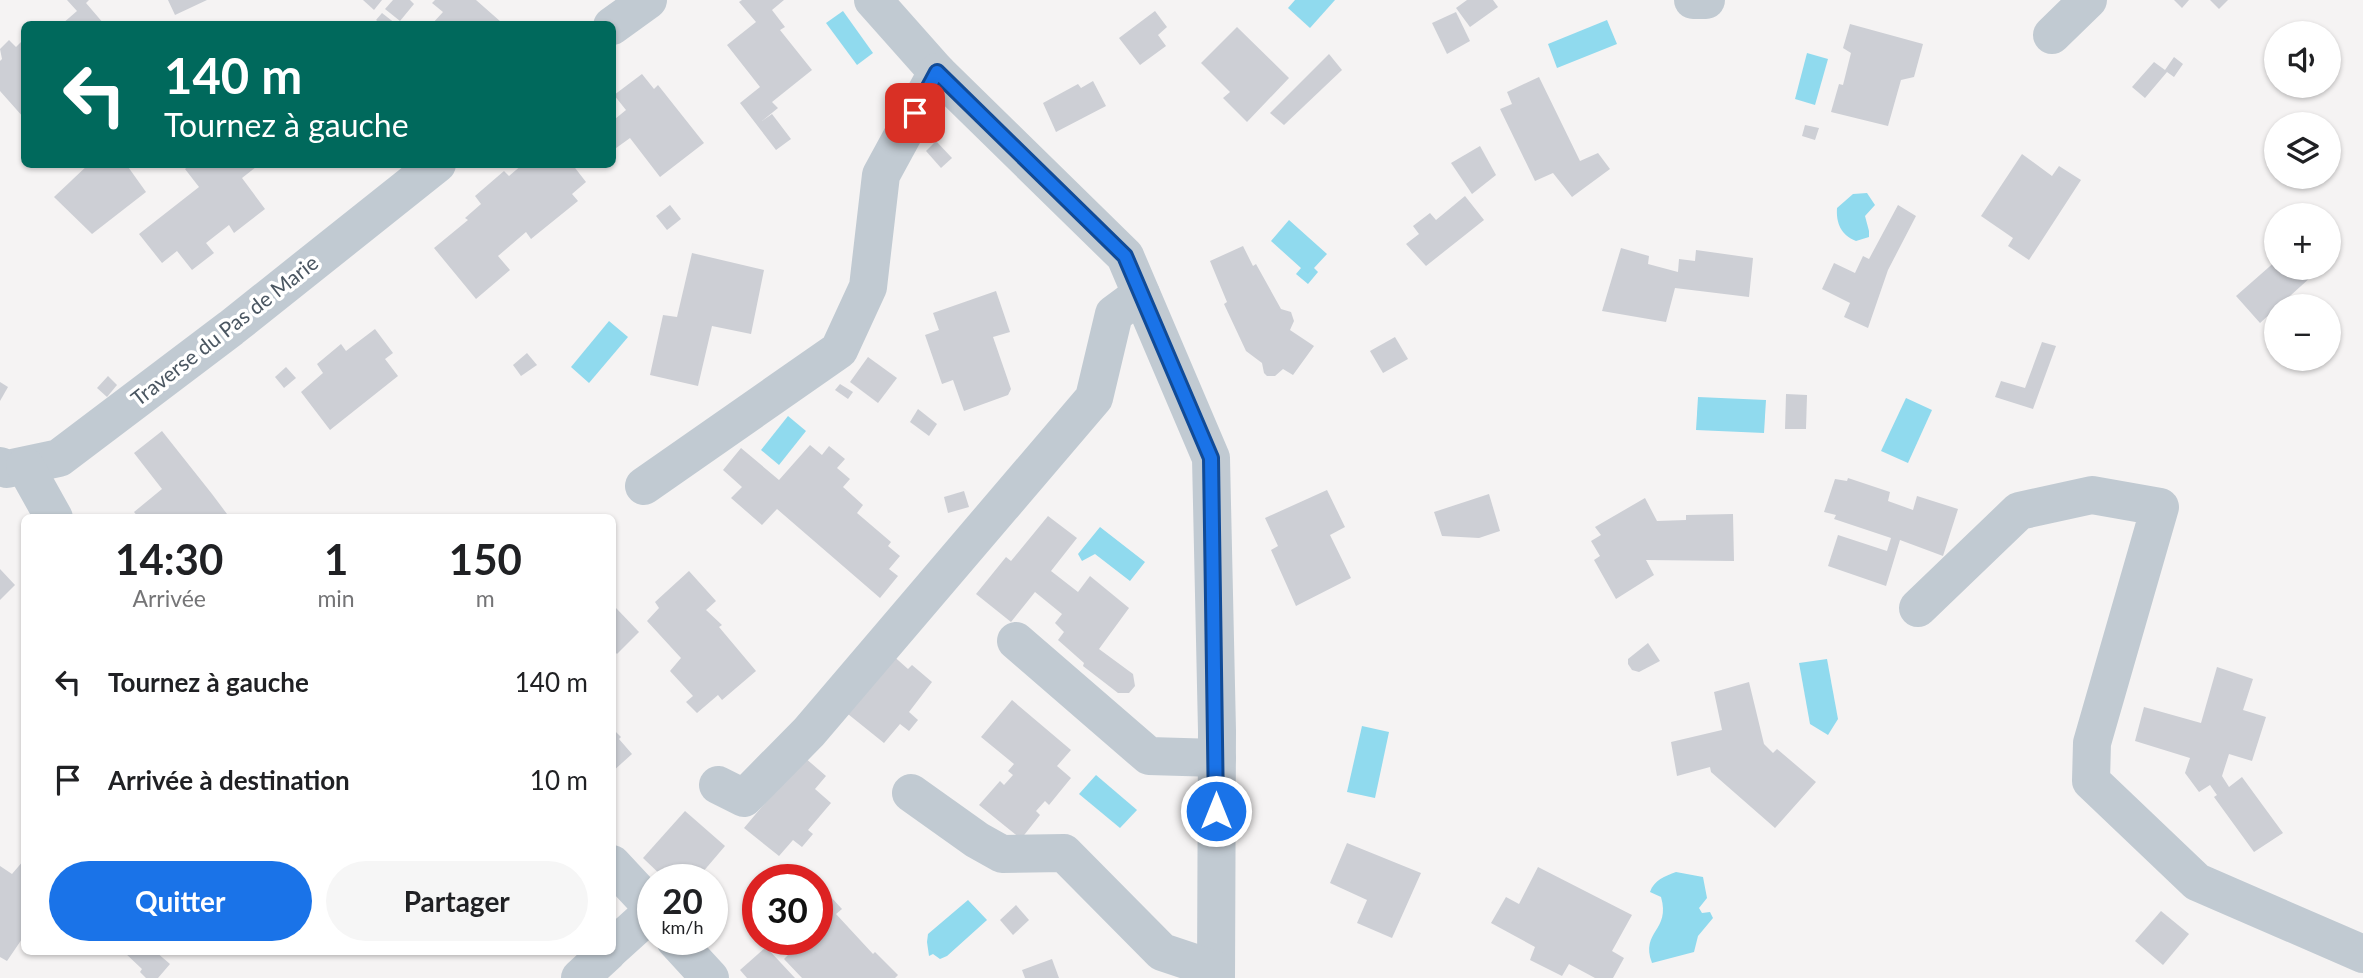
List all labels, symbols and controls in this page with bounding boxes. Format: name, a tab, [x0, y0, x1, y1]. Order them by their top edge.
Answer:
map controls	[2264, 21, 2341, 371]
button: sound	[2264, 21, 2341, 98]
text: 140 m	[164, 46, 302, 104]
icon: left	[49, 49, 140, 140]
pin	[885, 83, 945, 143]
icon: arrive	[896, 94, 934, 132]
text: Tournez à gauche	[164, 105, 409, 144]
button: layers	[2264, 112, 2341, 189]
button: +	[2264, 203, 2341, 280]
street label: Traverse du Pas de Marie	[126, 249, 322, 411]
button: −	[2264, 294, 2341, 371]
text: 14:30	[115, 534, 223, 584]
text: 1	[324, 534, 348, 584]
text: 150	[449, 534, 522, 584]
text: Arrivée	[132, 584, 206, 612]
text: min	[317, 584, 355, 612]
text: m	[476, 584, 495, 612]
icon: left	[49, 663, 87, 701]
text: Tournez à gauche	[108, 666, 309, 698]
text: 140 m	[515, 666, 588, 698]
icon: arrive	[49, 761, 87, 799]
text: Arrivée à destination	[108, 764, 350, 796]
text: 10 m	[530, 764, 588, 796]
position arrow	[1179, 774, 1253, 848]
button: Quitter	[49, 861, 312, 941]
button: Partager	[326, 861, 588, 941]
speed limit sign: 30	[742, 864, 833, 955]
text: 20	[662, 879, 703, 921]
text: km/h	[661, 916, 704, 938]

